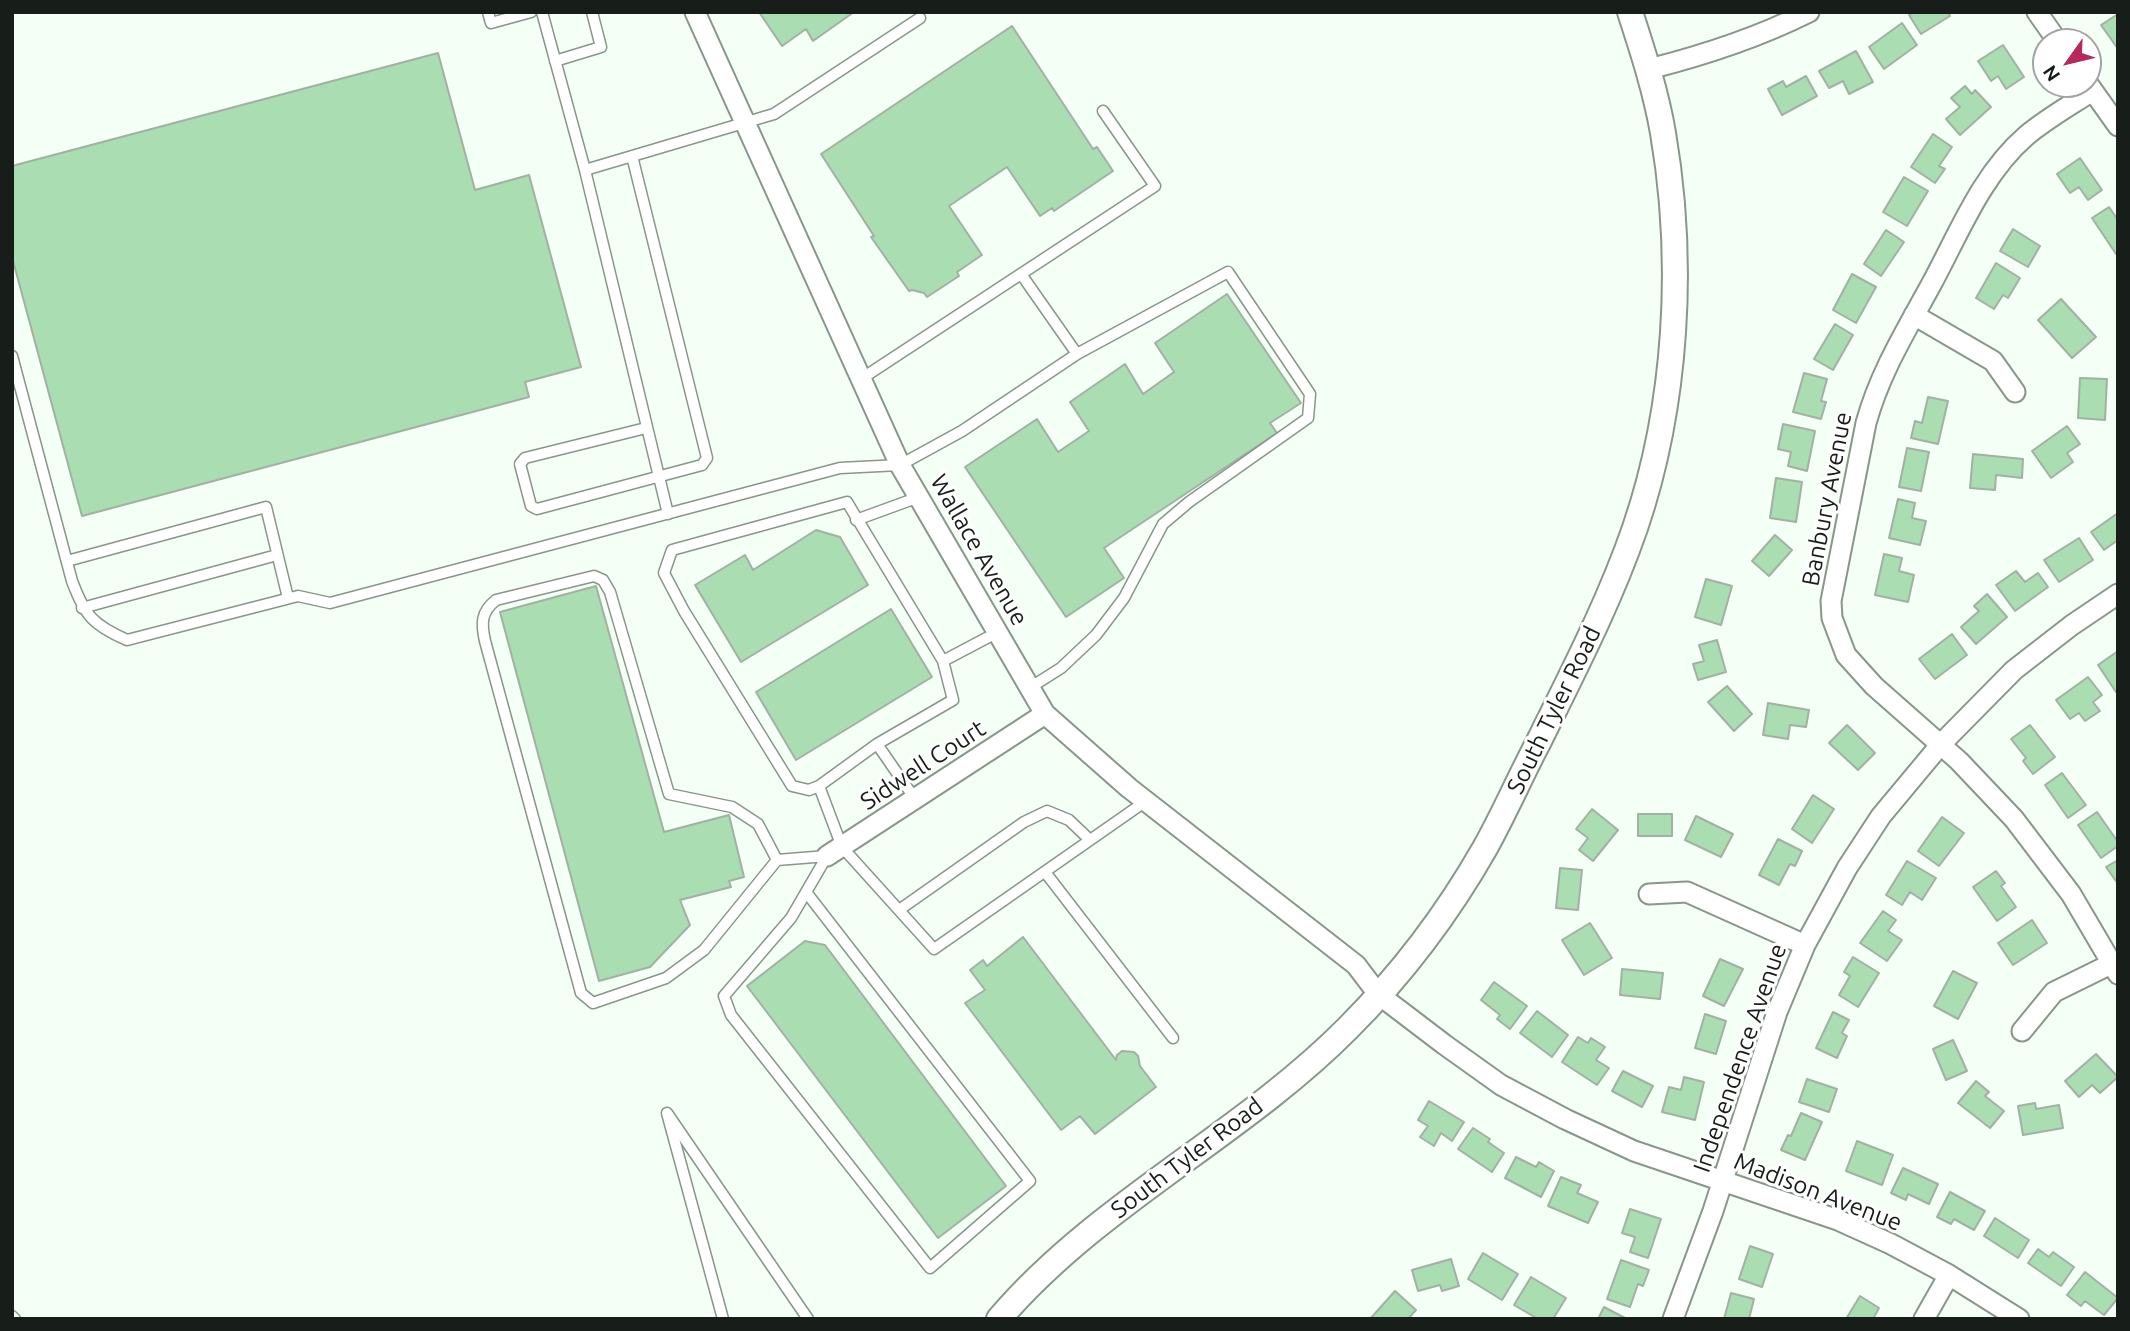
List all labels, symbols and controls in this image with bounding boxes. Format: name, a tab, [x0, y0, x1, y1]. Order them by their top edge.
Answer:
north arrow	[2032, 28, 2102, 98]
text: N	[2038, 62, 2064, 86]
street label: Banbury Avenue	[1796, 410, 1858, 588]
street label: Wallace Avenue	[924, 469, 1034, 631]
street label: South Tyler Road	[1501, 622, 1607, 798]
street label: Sidwell Court	[855, 714, 991, 816]
street label: Independence Avenue	[1687, 940, 1793, 1176]
street label: South Tyler Road	[1105, 1091, 1269, 1225]
street label: Madison Avenue	[1730, 1147, 1906, 1237]

